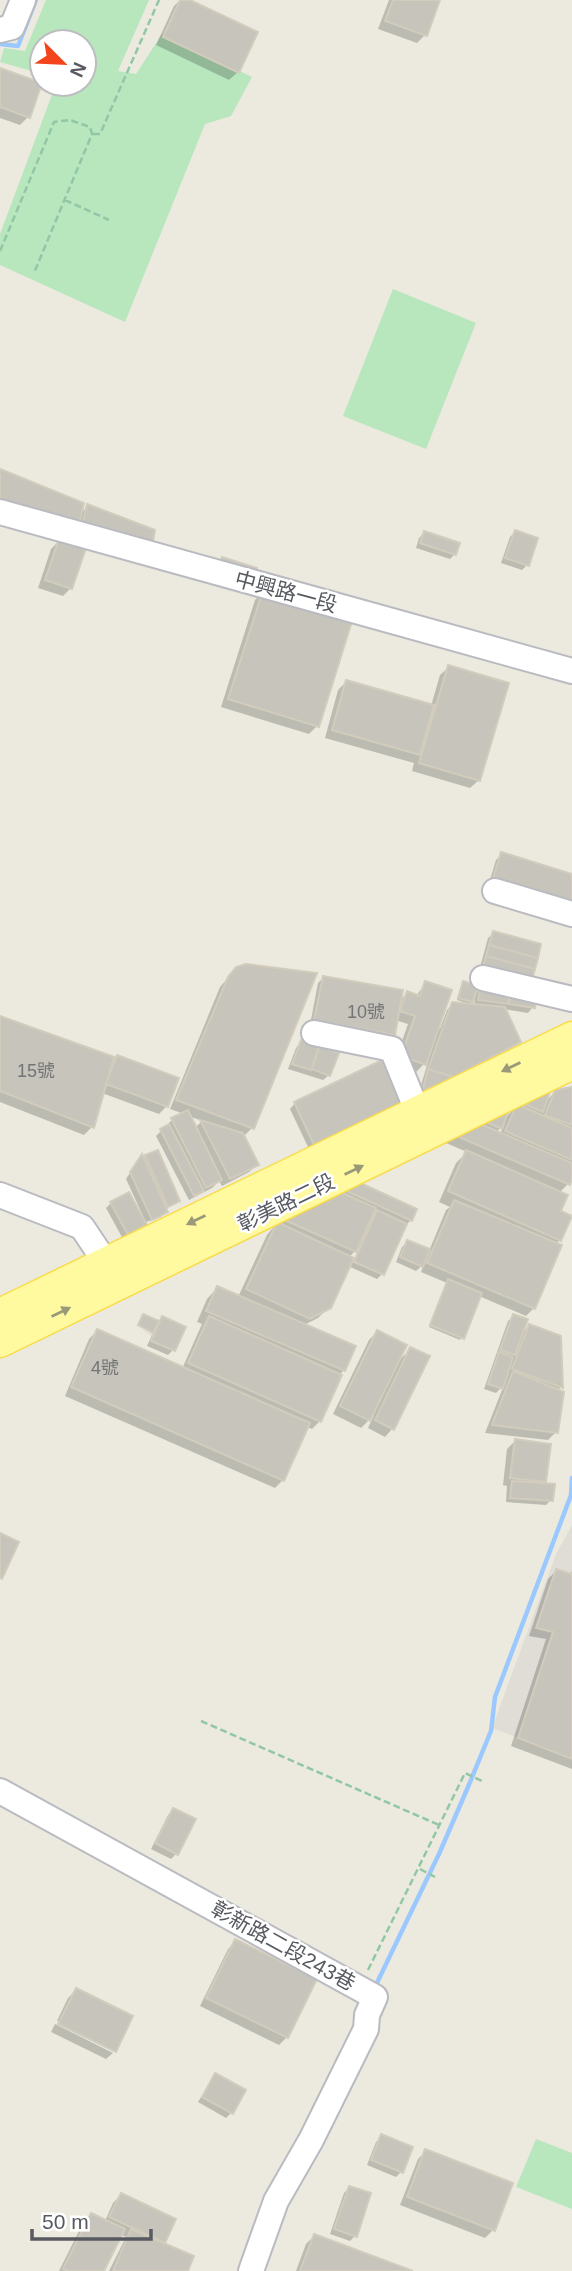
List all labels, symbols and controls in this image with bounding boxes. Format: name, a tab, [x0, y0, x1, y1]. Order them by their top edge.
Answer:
north arrow	[28, 28, 98, 98]
text: N	[66, 59, 90, 80]
street label: 中興路一段	[232, 567, 340, 616]
house number: 10號	[347, 1002, 385, 1022]
house number: 15號	[17, 1061, 55, 1081]
one-way arrow	[501, 1061, 521, 1073]
one-way arrow	[344, 1164, 364, 1175]
street label: 彰美路二段	[234, 1169, 338, 1236]
one-way arrow	[186, 1214, 206, 1226]
one-way arrow	[51, 1306, 71, 1317]
house number: 4號	[91, 1358, 119, 1378]
street label: 彰新路二段243巷	[207, 1896, 359, 1995]
scale bar	[32, 2198, 150, 2242]
text: 50 m	[42, 2210, 89, 2233]

